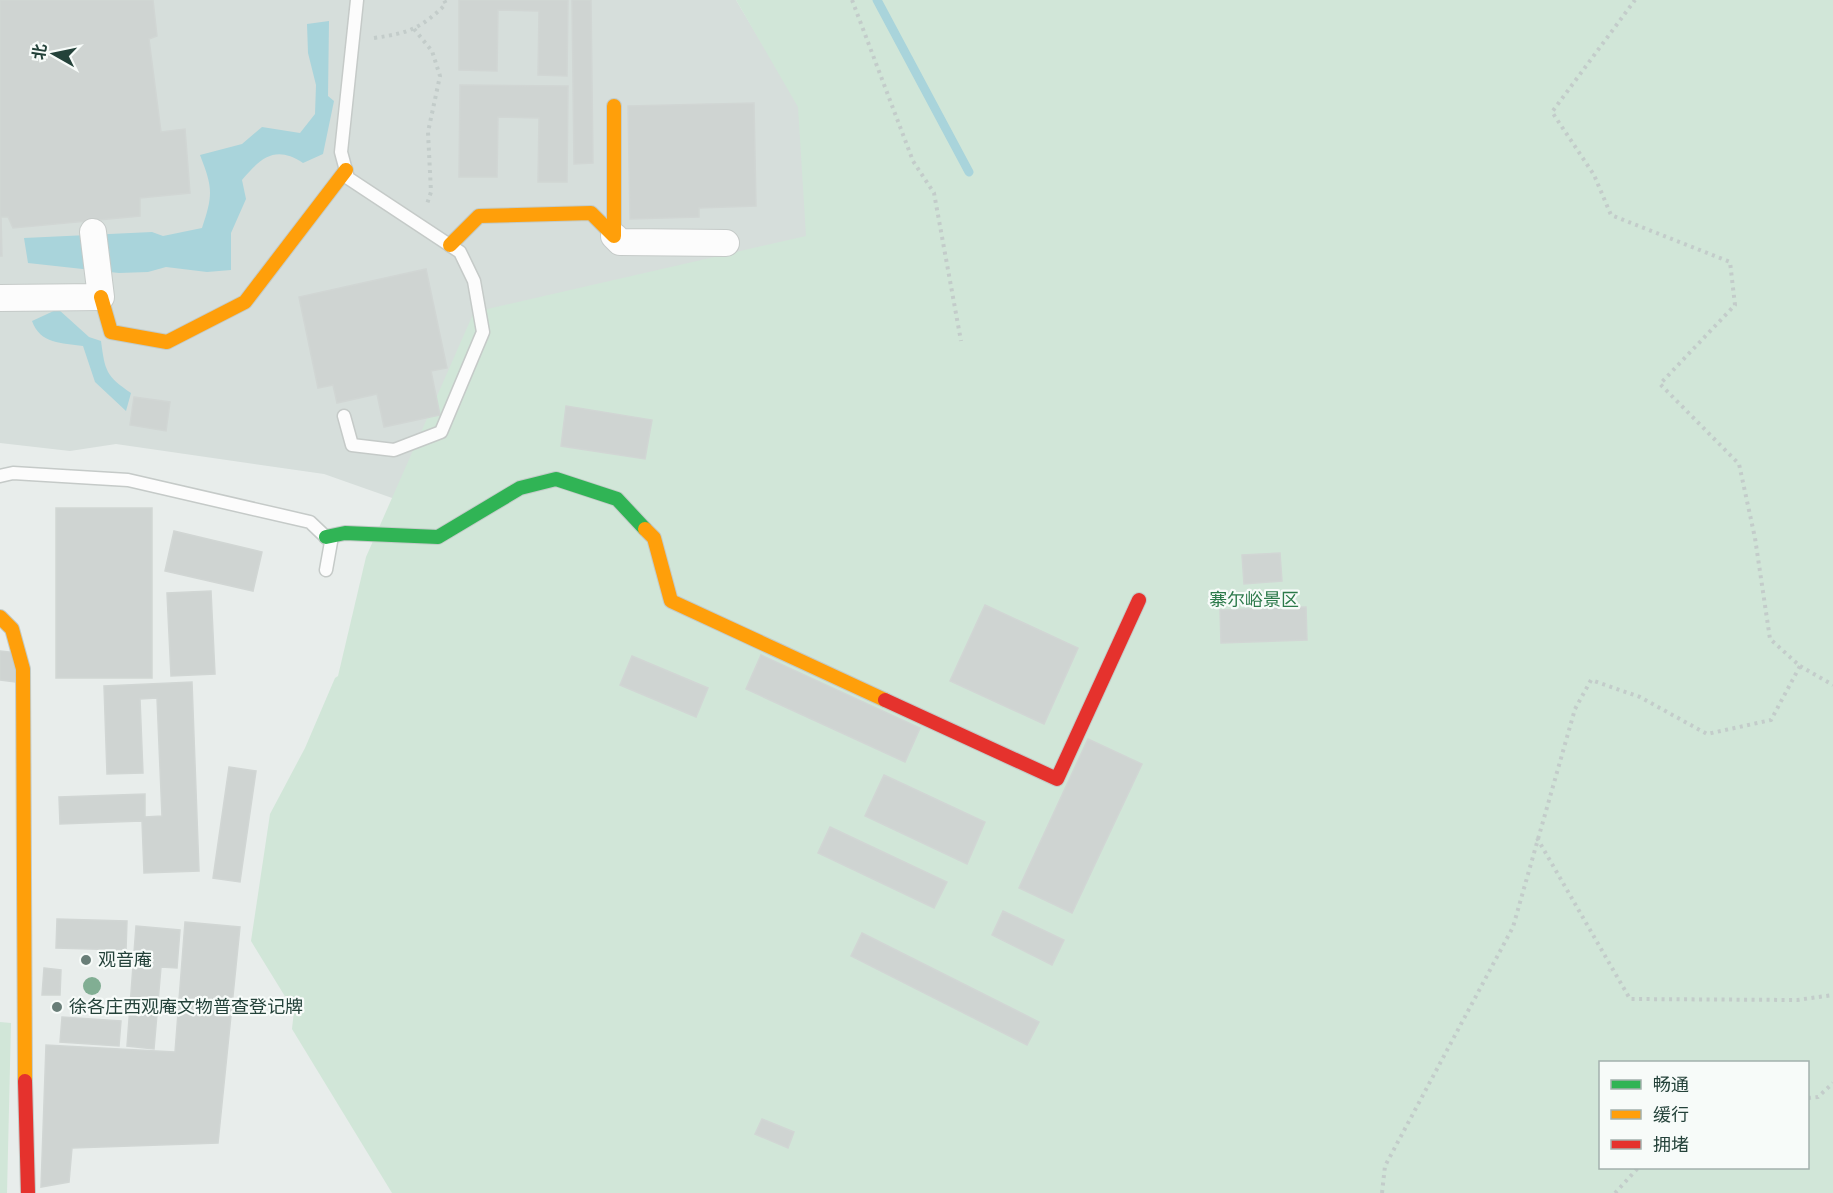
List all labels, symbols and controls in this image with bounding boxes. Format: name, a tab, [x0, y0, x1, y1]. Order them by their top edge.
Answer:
north arrow	[24, 24, 84, 84]
text: 北	[28, 42, 50, 61]
park label: 寨尔峪景区	[1209, 588, 1299, 611]
place label: 观音庵	[98, 948, 152, 971]
marker: 观音庵	[79, 953, 93, 967]
place label: 徐各庄西观庵文物普查登记牌	[69, 995, 303, 1018]
marker: 徐各庄西观庵文物普查登记牌	[50, 1000, 64, 1014]
legend	[1599, 1061, 1809, 1169]
text: 畅通	[1653, 1073, 1689, 1096]
text: 缓行	[1653, 1103, 1689, 1126]
text: 拥堵	[1653, 1133, 1689, 1156]

